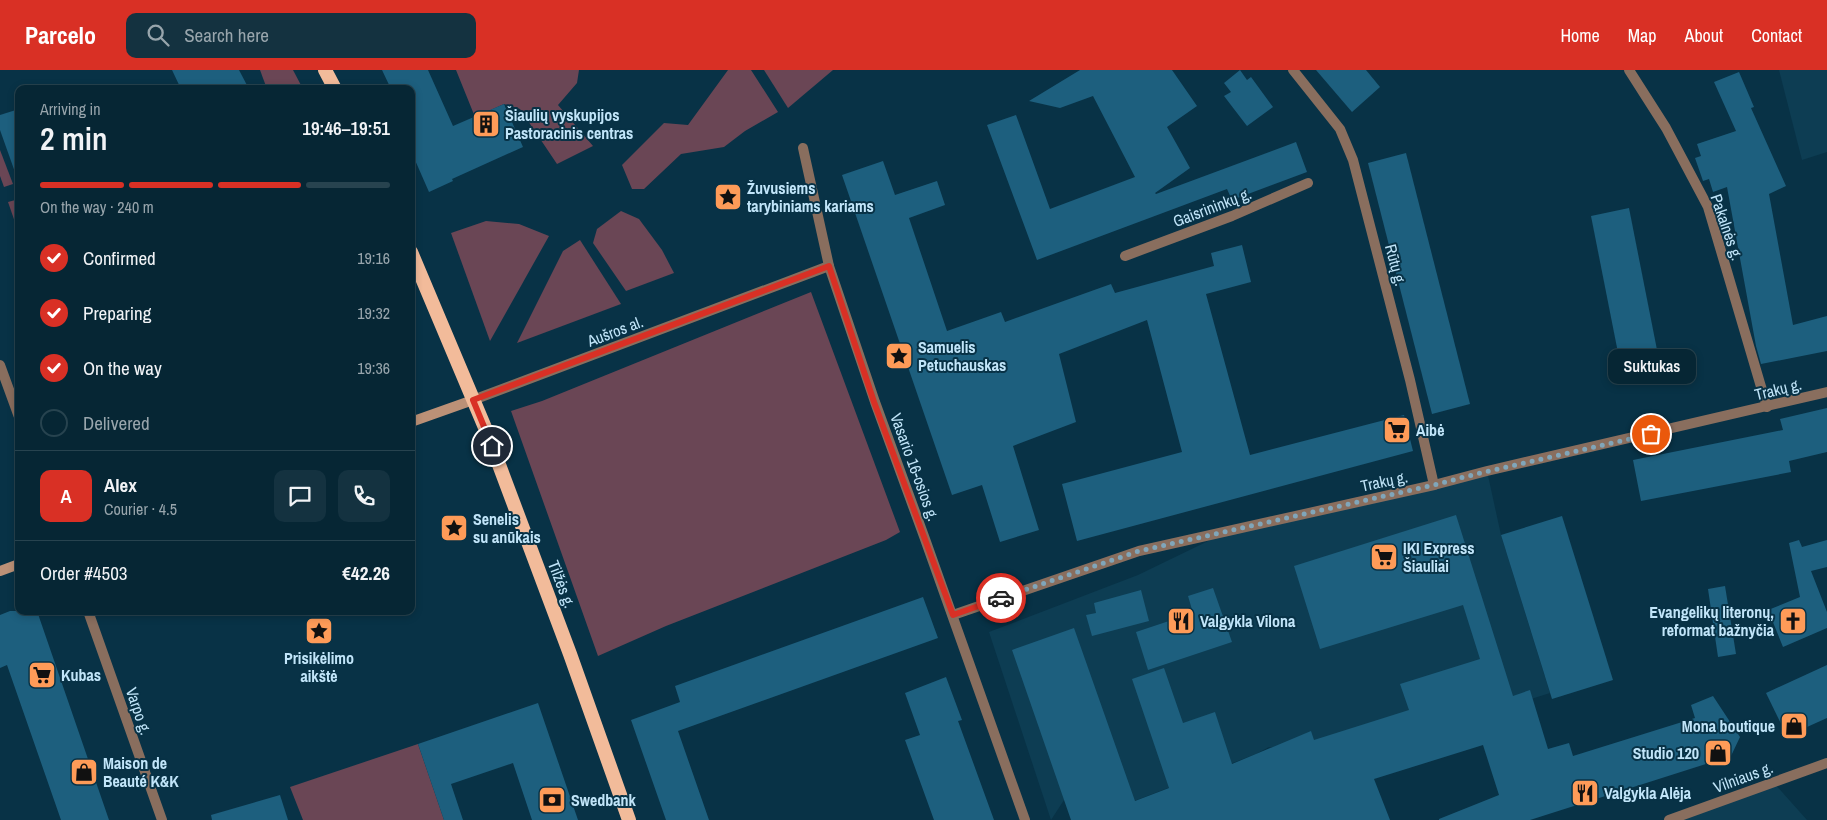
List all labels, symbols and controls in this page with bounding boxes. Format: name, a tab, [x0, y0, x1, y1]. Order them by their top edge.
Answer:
search box	[126, 13, 476, 58]
text: Parcelo	[25, 19, 96, 51]
icon: search	[144, 21, 172, 49]
text: Search here	[184, 22, 269, 48]
text: Home	[1560, 23, 1600, 48]
text: Map	[1628, 23, 1657, 48]
text: About	[1685, 23, 1723, 48]
text: Contact	[1751, 23, 1802, 48]
text: Arriving in	[40, 98, 101, 120]
place label: Šiaulių vyskupijos Pastoracinis centras	[505, 104, 633, 144]
building icon: Šiaulių vyskupijos Pastoracinis centras	[471, 109, 501, 139]
text: 19:46–19:51	[302, 115, 390, 141]
text: 2 min	[40, 117, 108, 160]
place label: Žuvusiems tarybiniams kariams	[747, 177, 874, 217]
place icon: Žuvusiems tarybiniams kariams	[713, 182, 743, 212]
street label: Gaisrininkų g.	[1170, 182, 1254, 232]
street label: Pakalnės g.	[1705, 191, 1749, 263]
text: On the way · 240 m	[40, 196, 154, 218]
street label: Rūtų g.	[1380, 242, 1412, 288]
icon: check	[40, 244, 68, 272]
text: Confirmed	[83, 245, 156, 271]
text: 19:16	[357, 247, 390, 269]
icon: check	[40, 299, 68, 327]
text: Preparing	[83, 300, 151, 326]
text: 19:32	[357, 302, 390, 324]
street label: Aušros al.	[583, 310, 646, 352]
place label: Samuelis Petuchauskas	[918, 336, 1006, 376]
place icon: Samuelis Petuchauskas	[884, 341, 914, 371]
callout: Suktukas	[1607, 349, 1695, 384]
icon: check	[40, 354, 68, 382]
text: On the way	[83, 355, 162, 381]
text: Suktukas	[1624, 355, 1680, 377]
text: 19:36	[357, 357, 390, 379]
street label: Trakų g.	[1752, 373, 1804, 405]
text: Delivered	[83, 410, 150, 436]
street label: Vasario 16-osios g.	[885, 410, 945, 524]
pin	[1630, 413, 1672, 455]
supermarket icon: Aibė	[1382, 415, 1412, 445]
place label: Aibė	[1416, 419, 1444, 441]
icon: bag	[1637, 420, 1665, 448]
pin	[471, 425, 513, 467]
icon: home	[478, 432, 506, 460]
street label: Trakų g.	[1358, 465, 1410, 497]
button: chat	[274, 470, 326, 522]
button: phone	[338, 470, 390, 522]
text: Alex	[104, 472, 137, 498]
text: A	[60, 483, 72, 509]
text: Courier · 4.5	[104, 498, 177, 520]
place label: Senelis su anūkais	[473, 508, 541, 548]
place icon: Senelis su anūkais	[439, 513, 469, 543]
place label: IKI Express Šiauliai	[1403, 537, 1474, 577]
supermarket icon: IKI Express Šiauliai	[1369, 542, 1399, 572]
street label: Tilžės g.	[543, 557, 581, 611]
text: Order #4503	[40, 560, 127, 586]
text: €42.26	[342, 560, 390, 586]
courier	[976, 573, 1026, 623]
icon: car	[987, 584, 1015, 612]
place label: Evangelikų literonų, reformat bažnyčia	[1649, 601, 1775, 641]
restaurant icon: Valgykla Vilona	[1166, 606, 1196, 636]
church icon: Evangelikų literonų, reformat bažnyčia	[1778, 606, 1808, 636]
place label: Valgykla Vilona	[1200, 610, 1296, 632]
place icon: Prisikėlimo aikštė	[304, 616, 334, 646]
place label: Prisikėlimo aikštė	[284, 647, 354, 687]
supermarket icon: Kubas	[27, 660, 57, 690]
place label: Kubas	[61, 664, 101, 686]
street label: Varpo g.	[121, 684, 157, 738]
shop icon: Mona boutique	[1779, 711, 1809, 741]
place label: Mona boutique	[1682, 715, 1775, 737]
shop icon: Studio 120	[1703, 738, 1733, 768]
place label: Studio 120	[1633, 742, 1699, 764]
place label: Maison de Beauté K&K	[103, 752, 179, 792]
street label: Vilniaus g.	[1710, 756, 1776, 798]
shop icon: Maison de Beauté K&K	[69, 757, 99, 787]
restaurant icon: Valgykla Alėja	[1570, 778, 1600, 808]
place label: Valgykla Alėja	[1604, 782, 1692, 804]
bank icon: Swedbank	[537, 785, 567, 815]
place label: Swedbank	[571, 789, 637, 811]

